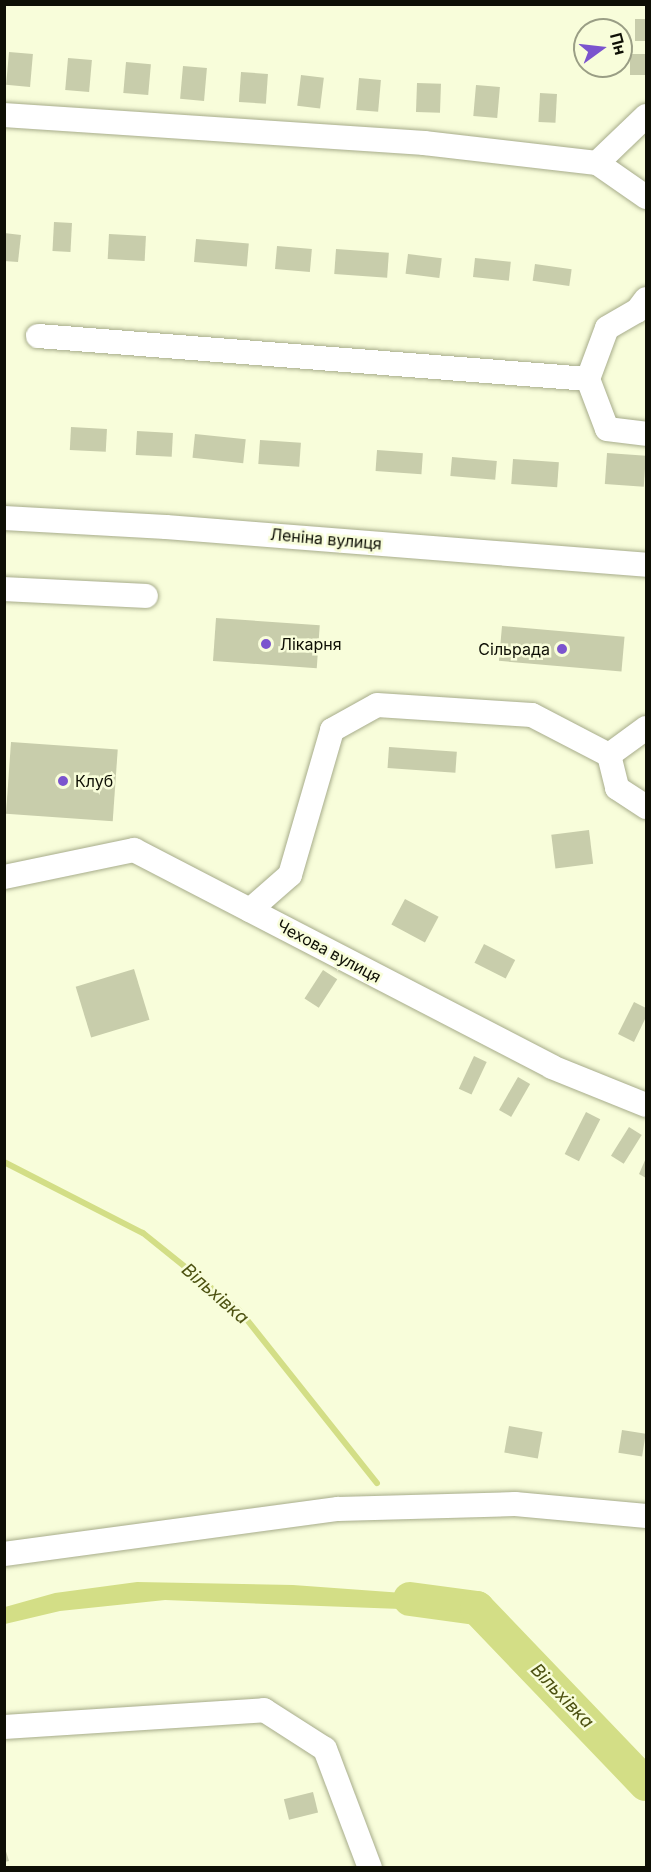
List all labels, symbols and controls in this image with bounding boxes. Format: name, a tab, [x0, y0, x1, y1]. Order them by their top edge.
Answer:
north arrow	[573, 18, 633, 78]
text: Пн	[606, 31, 631, 57]
street label: Леніна вулиця	[269, 525, 383, 553]
place label: Лікарня	[280, 634, 342, 654]
marker: Лікарня	[257, 635, 275, 653]
place label: Сільрада	[478, 639, 550, 659]
marker: Сільрада	[555, 642, 569, 656]
place label: Клуб	[75, 771, 113, 791]
marker: Клуб	[56, 774, 70, 788]
street label: Чехова вулиця	[274, 916, 384, 986]
water label: Вільхівка	[177, 1259, 253, 1329]
water label: Вільхівка	[526, 1659, 598, 1733]

